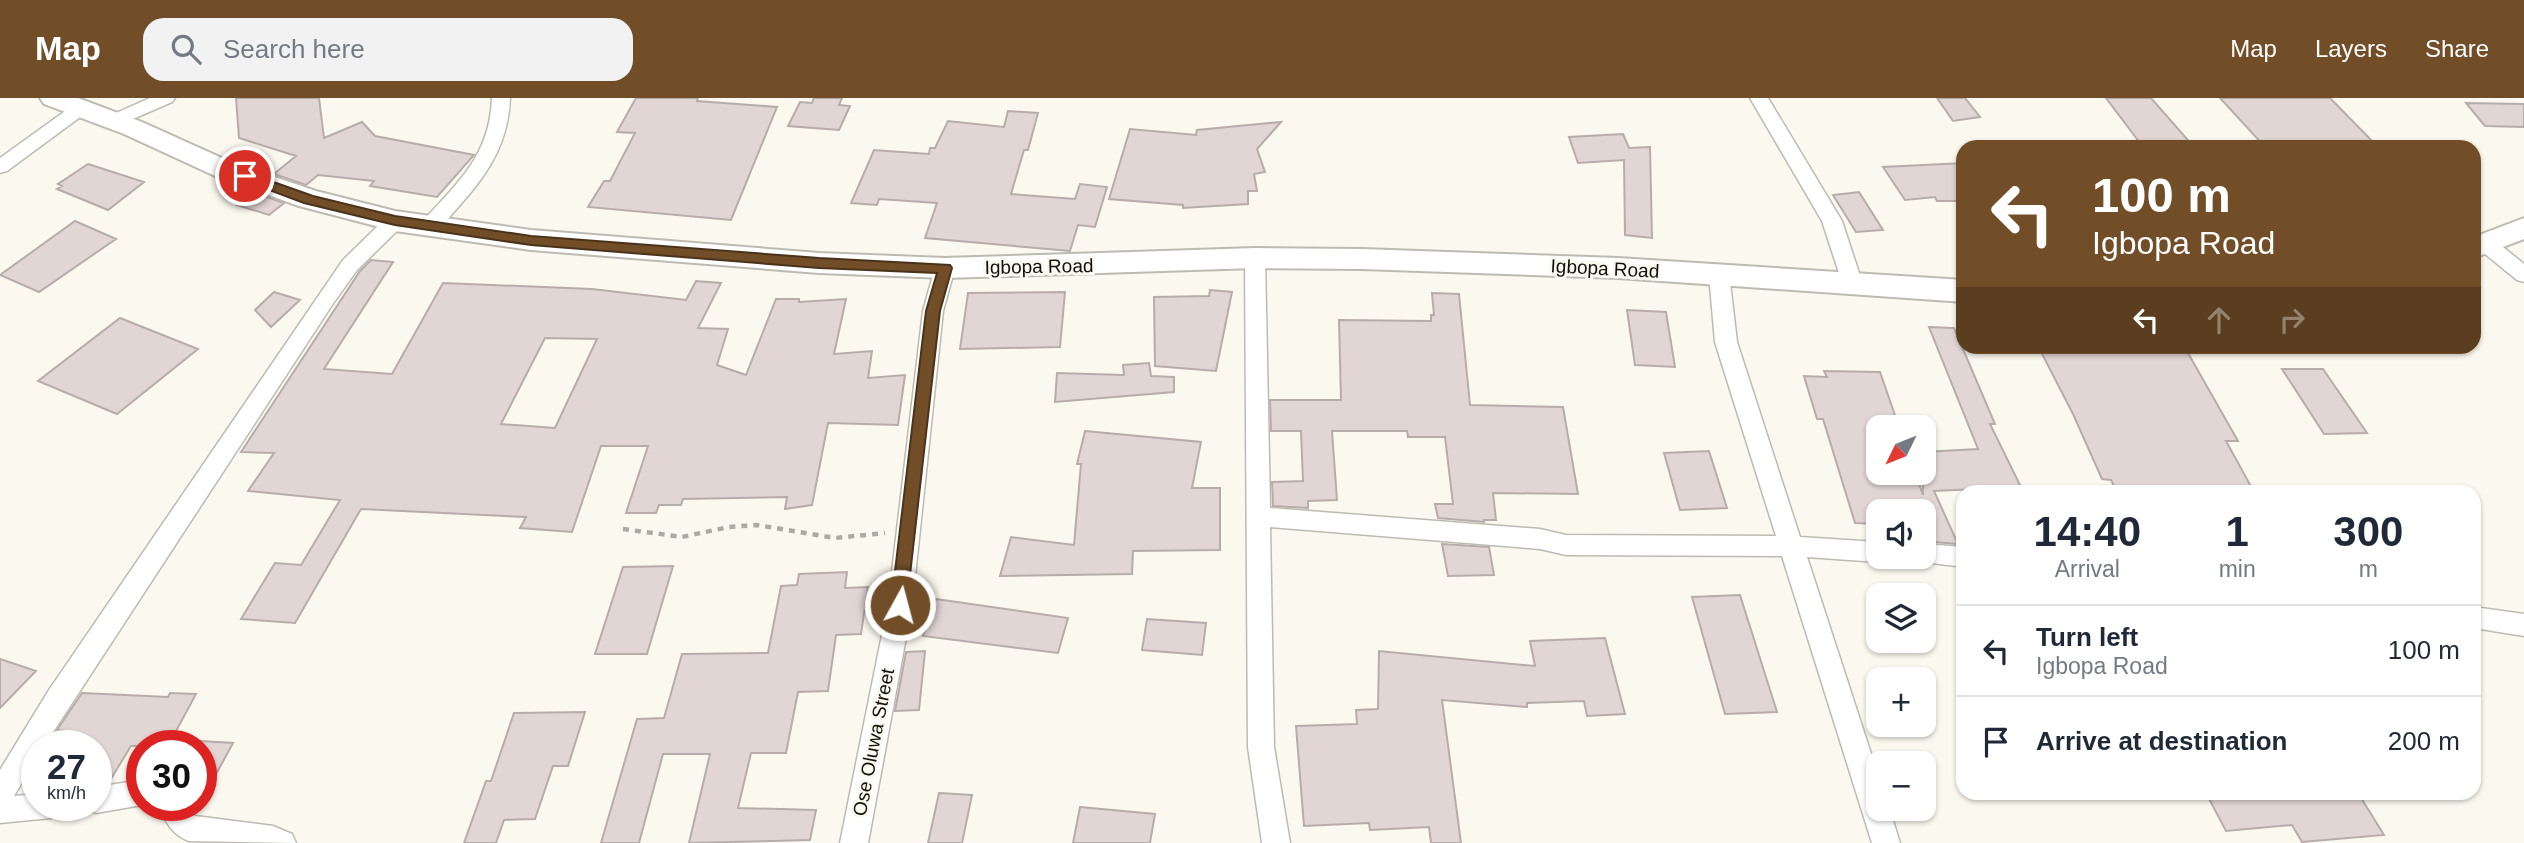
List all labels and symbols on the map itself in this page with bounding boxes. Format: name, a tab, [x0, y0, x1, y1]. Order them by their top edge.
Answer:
pin	[215, 146, 275, 206]
street label: Igbopa Road	[984, 255, 1094, 278]
street label: Igbopa Road	[1550, 255, 1660, 282]
north arrow	[1866, 415, 1936, 485]
position arrow	[863, 568, 937, 642]
street label: Ose Oluwa Street	[849, 666, 898, 818]
speed limit sign: 30	[126, 730, 217, 821]

